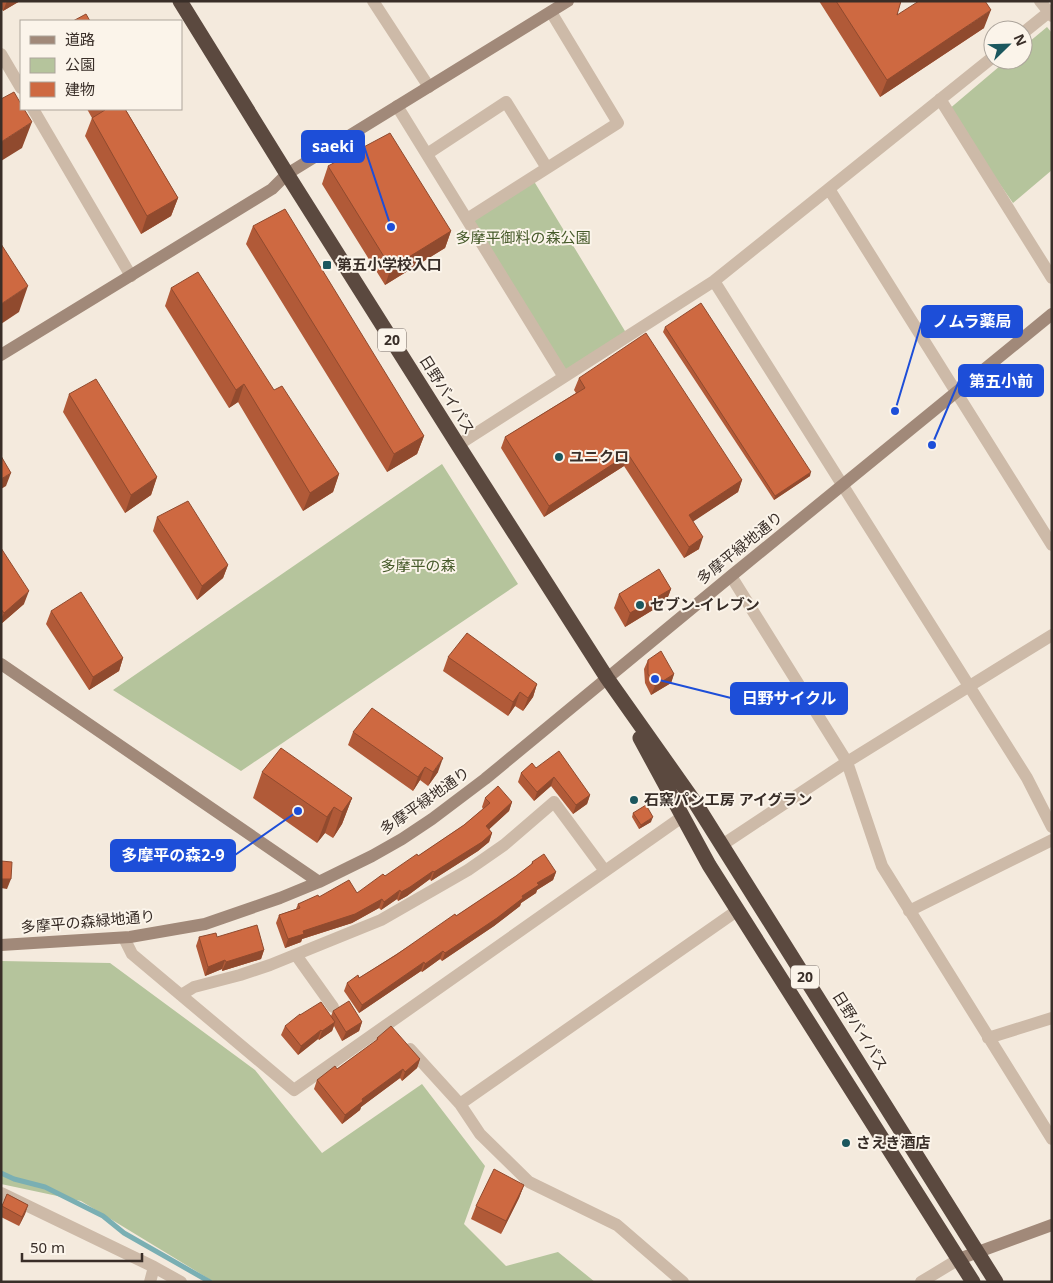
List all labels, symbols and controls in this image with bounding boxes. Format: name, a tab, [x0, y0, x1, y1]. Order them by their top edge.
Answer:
legend	[20, 20, 182, 110]
north arrow	[983, 20, 1033, 70]
text: 道路	[65, 29, 95, 49]
text: N	[1009, 31, 1031, 49]
text: 公園	[65, 54, 95, 74]
text: 建物	[65, 79, 95, 99]
callout: saeki	[302, 131, 364, 162]
text: saeki	[312, 135, 354, 157]
park label: 多摩平御料の森公園	[455, 227, 591, 247]
place label: 第五小学校入口	[337, 254, 442, 274]
marker: 第五小学校入口	[321, 259, 333, 271]
callout: ノムラ薬局	[922, 306, 1022, 337]
text: ノムラ薬局	[932, 310, 1012, 332]
road number: 20	[378, 328, 406, 352]
street label: 日野バイパス	[416, 351, 480, 438]
callout: 第五小前	[959, 365, 1043, 396]
text: 第五小前	[969, 370, 1033, 392]
place label: ユニクロ	[569, 446, 629, 466]
marker: ユニクロ	[553, 451, 565, 463]
street label: 多摩平緑地通り	[692, 506, 786, 588]
park label: 多摩平の森	[380, 555, 456, 575]
place label: セブン-イレブン	[650, 594, 760, 614]
marker: セブン-イレブン	[634, 599, 646, 611]
callout: 日野サイクル	[731, 683, 847, 714]
text: 日野サイクル	[741, 687, 837, 709]
street label: 多摩平緑地通り	[376, 762, 473, 838]
place label: 石窯パン工房 アイグラン	[644, 789, 813, 809]
marker: 石窯パン工房 アイグラン	[628, 794, 640, 806]
callout: 多摩平の森2-9	[111, 840, 235, 871]
text: 多摩平の森2-9	[121, 844, 225, 866]
street label: 多摩平の森緑地通り	[20, 905, 156, 937]
road number: 20	[791, 966, 819, 989]
street label: 日野バイパス	[829, 987, 893, 1074]
place label: さえき酒店	[856, 1132, 931, 1152]
marker: さえき酒店	[840, 1137, 852, 1149]
scale bar	[22, 1230, 142, 1262]
text: 50 m	[30, 1237, 65, 1257]

